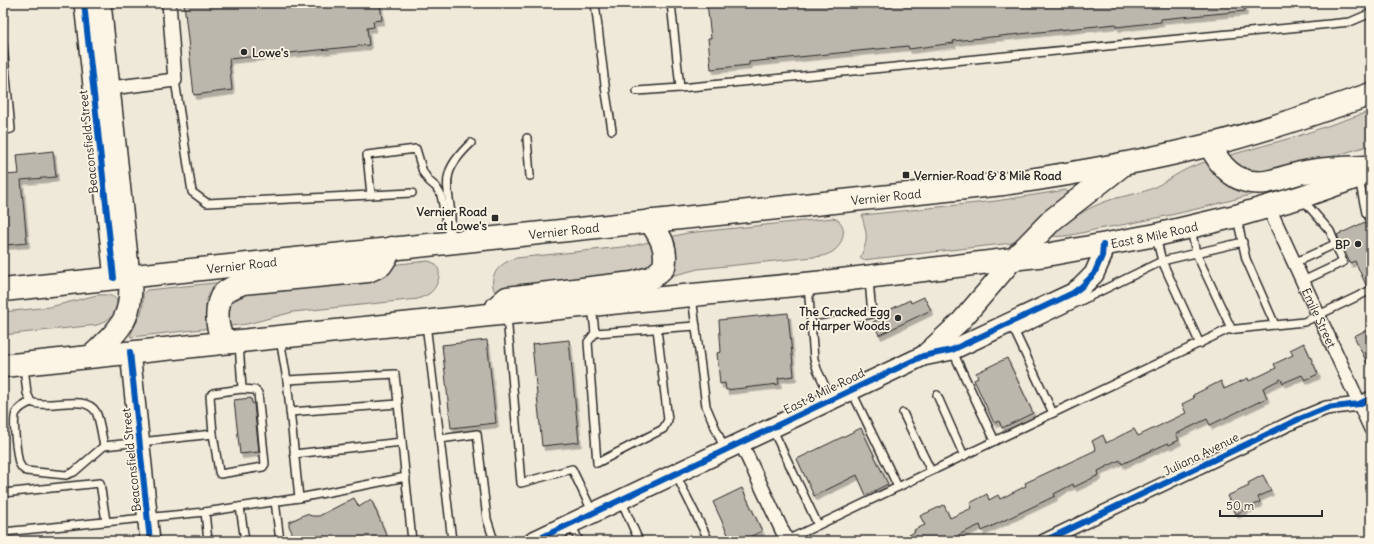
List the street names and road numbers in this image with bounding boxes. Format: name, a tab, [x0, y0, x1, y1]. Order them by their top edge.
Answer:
street label: Beaconsfield Street	[75, 90, 101, 194]
street label: Vernier Road	[850, 185, 922, 208]
street label: East 8 Mile Road	[1109, 218, 1199, 251]
street label: Vernier Road	[528, 219, 600, 242]
street label: Vernier Road	[206, 254, 277, 276]
street label: Emile Street	[1299, 285, 1340, 350]
street label: East 8 Mile Road	[781, 365, 867, 417]
street label: Beaconsfield Street	[118, 408, 144, 512]
street label: Juliana Avenue	[1161, 429, 1241, 479]

